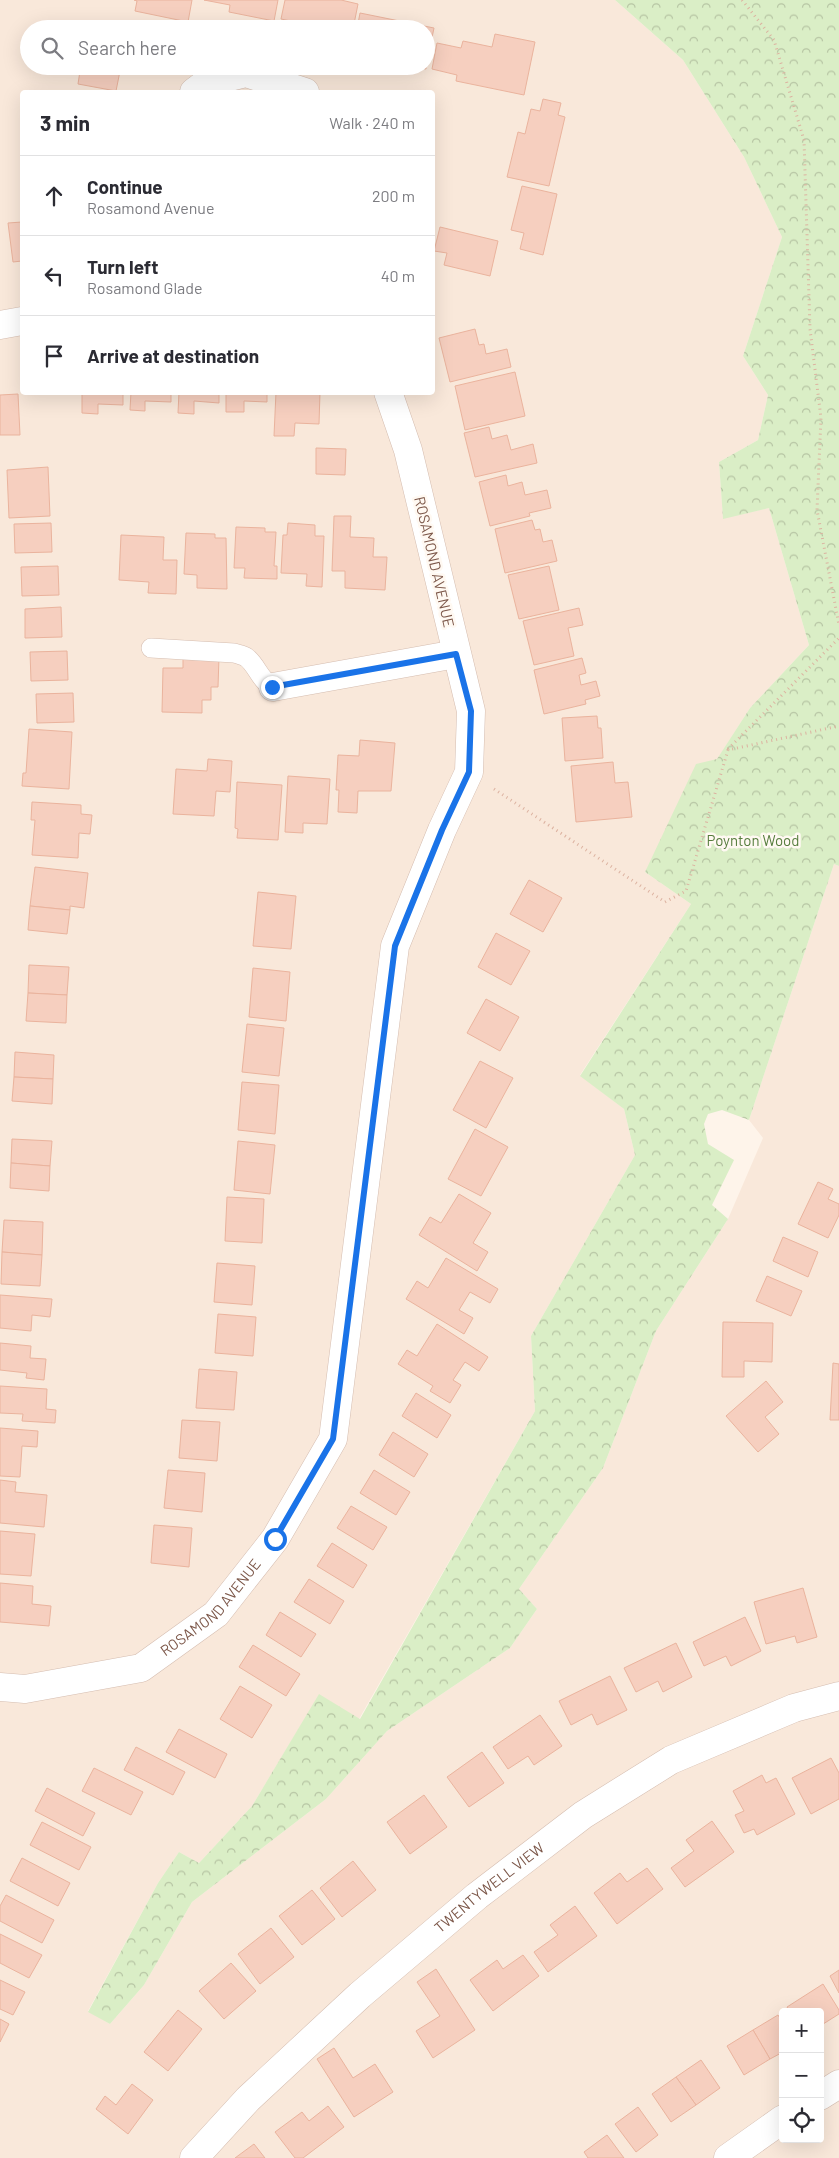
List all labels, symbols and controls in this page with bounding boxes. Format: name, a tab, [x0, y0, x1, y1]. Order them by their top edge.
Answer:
search box	[20, 20, 435, 75]
icon: search	[38, 34, 66, 62]
text: Search here	[78, 36, 177, 59]
text: 3 min	[40, 110, 90, 135]
text: Walk · 240 m	[329, 113, 415, 132]
text: Continue	[87, 175, 163, 198]
icon: ahead	[40, 182, 68, 210]
text: 200 m	[372, 186, 415, 205]
text: Rosamond Avenue	[87, 198, 214, 217]
text: Turn left	[87, 255, 158, 278]
icon: left	[40, 262, 68, 290]
text: 40 m	[381, 266, 415, 285]
text: Rosamond Glade	[87, 278, 203, 297]
icon: arrive	[40, 342, 68, 370]
text: Arrive at destination	[87, 344, 259, 367]
street label: ROSAMOND AVENUE	[411, 495, 459, 629]
route end	[261, 676, 284, 699]
park label: Poynton Wood	[707, 831, 799, 849]
route start	[264, 1528, 287, 1551]
street label: ROSAMOND AVENUE	[156, 1555, 264, 1659]
street label: TWENTYWELL VIEW	[430, 1838, 547, 1936]
map controls	[779, 2008, 824, 2143]
button: +	[779, 2008, 824, 2053]
button: −	[779, 2053, 824, 2098]
button: locate	[779, 2098, 824, 2143]

